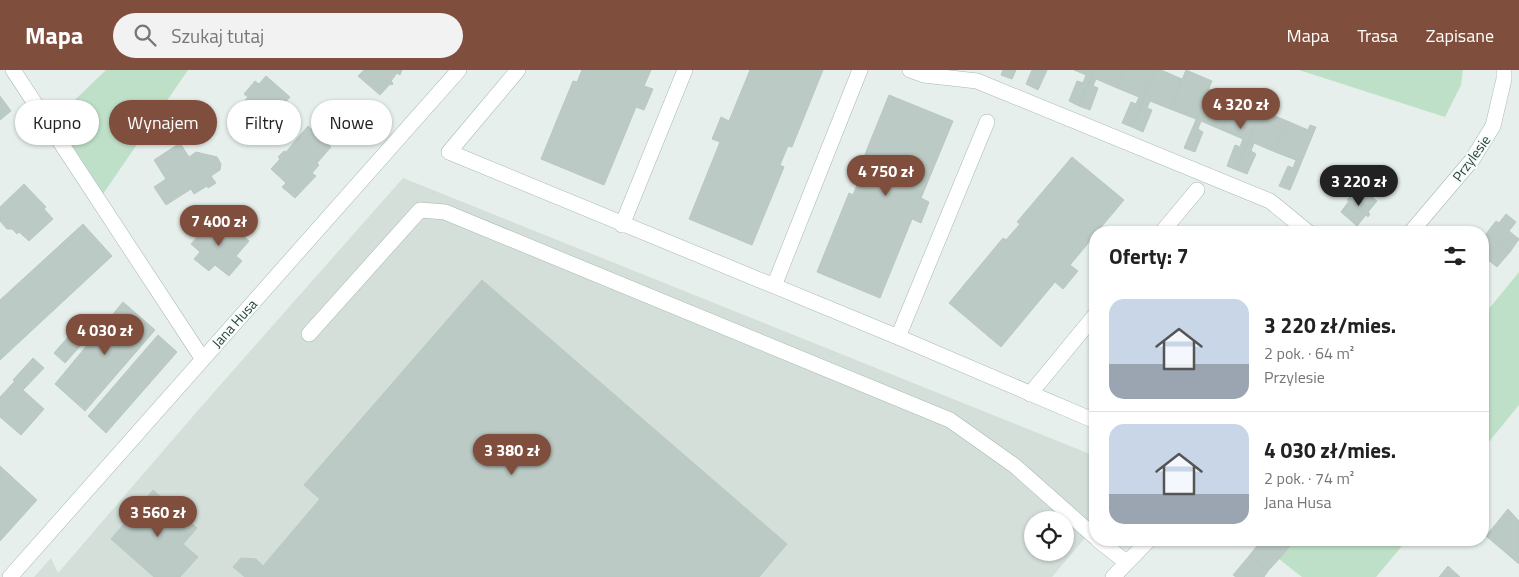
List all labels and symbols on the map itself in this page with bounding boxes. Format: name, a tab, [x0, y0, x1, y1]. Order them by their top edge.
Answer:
pin: 4 320 zł	[1189, 88, 1293, 130]
street label: Przylesie	[1447, 130, 1495, 186]
pin: 4 750 zł	[834, 154, 938, 197]
pin: 3 220 zł	[1307, 164, 1411, 207]
pin: 7 400 zł	[167, 204, 271, 247]
street label: Jana Husa	[206, 294, 262, 352]
pin: 4 030 zł	[53, 314, 157, 356]
pin: 3 380 zł	[460, 434, 564, 476]
pin: 3 560 zł	[106, 496, 210, 538]

